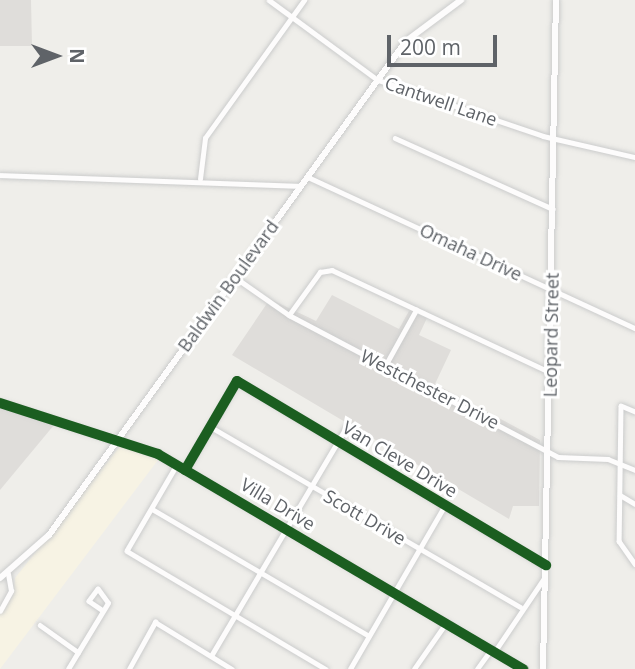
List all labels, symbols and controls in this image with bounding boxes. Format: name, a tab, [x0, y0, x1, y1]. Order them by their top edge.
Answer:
north arrow	[21, 21, 91, 91]
scale bar	[390, 21, 500, 65]
text: 200 m	[400, 33, 461, 61]
text: N	[64, 48, 90, 64]
street label: Cantwell Lane	[382, 72, 500, 130]
street label: Baldwin Boulevard	[173, 216, 283, 356]
street label: Omaha Drive	[416, 219, 526, 285]
street label: Leopard Street	[539, 272, 563, 398]
street label: Westchester Drive	[357, 345, 503, 433]
street label: Van Cleve Drive	[339, 416, 461, 502]
street label: Villa Drive	[237, 473, 319, 535]
street label: Scott Drive	[320, 485, 410, 549]

